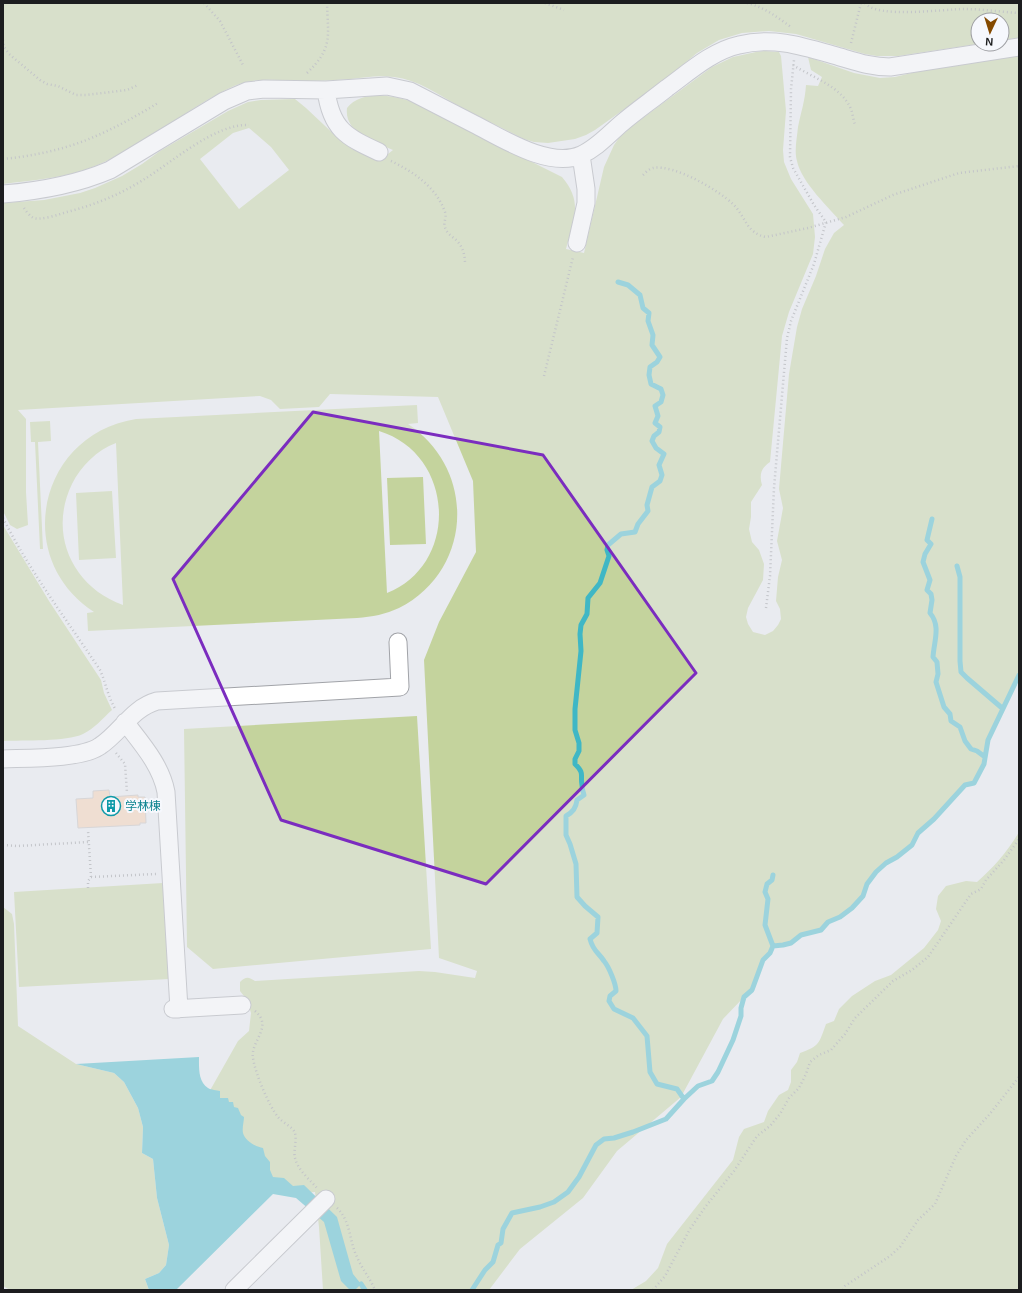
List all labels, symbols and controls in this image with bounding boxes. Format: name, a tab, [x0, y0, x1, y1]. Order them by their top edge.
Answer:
north arrow	[970, 12, 1010, 52]
text: N	[985, 36, 994, 48]
building icon: 学林棟	[100, 795, 122, 817]
place label: 学林棟	[125, 799, 161, 813]

